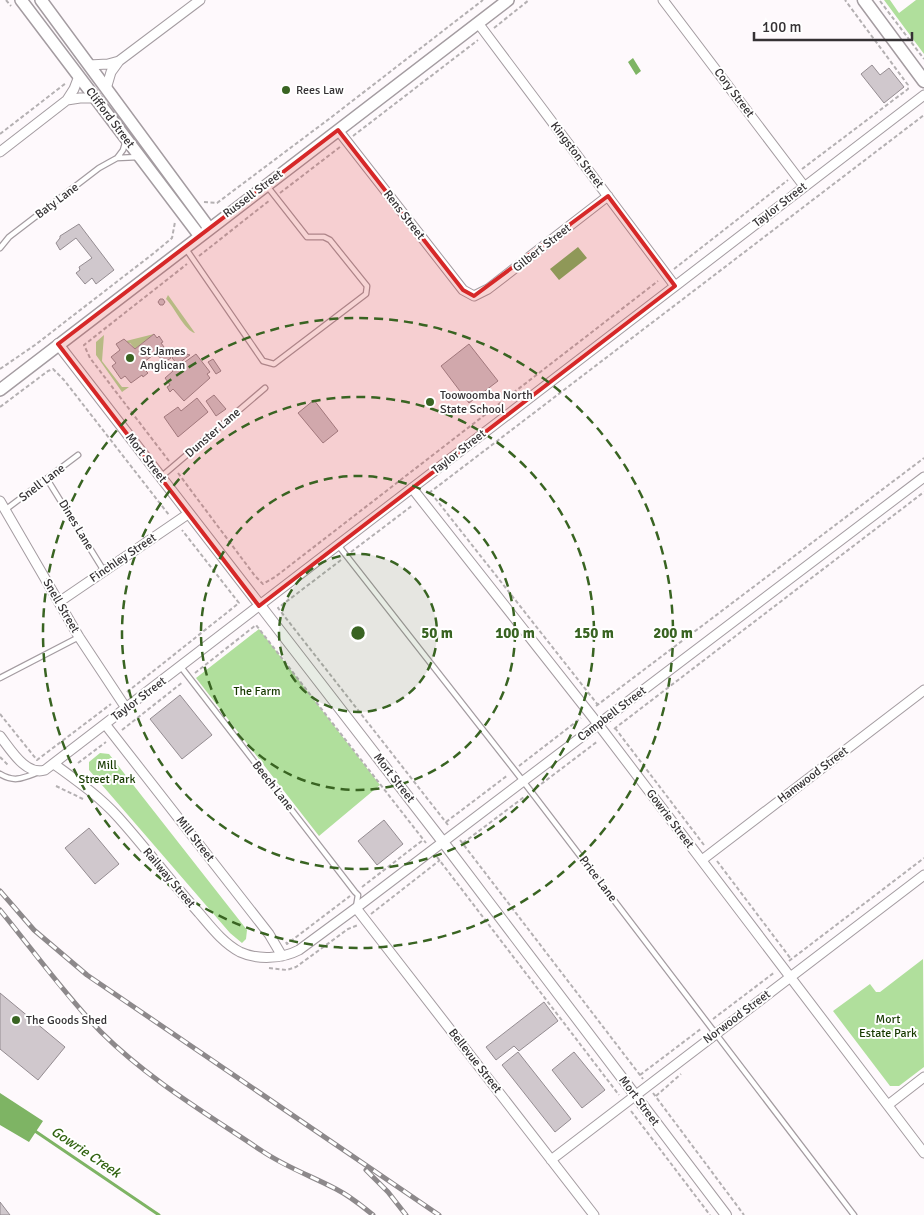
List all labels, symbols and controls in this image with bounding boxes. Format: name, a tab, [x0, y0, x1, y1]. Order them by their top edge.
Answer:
scale bar	[754, 10, 912, 42]
text: 100 m	[762, 18, 802, 36]
street label: Cory Street	[711, 65, 757, 121]
place label: Rees Law	[296, 83, 344, 98]
marker: Rees Law	[280, 84, 292, 96]
street label: Clifford Street	[82, 85, 138, 151]
street label: Kingston Street	[547, 119, 607, 191]
street label: Russell Street	[220, 167, 286, 221]
street label: Taylor Street	[750, 179, 810, 231]
street label: Baty Lane	[32, 180, 82, 222]
street label: Rens Street	[380, 187, 428, 243]
street label: Gilbert Street	[510, 221, 574, 275]
place label: St James Anglican	[140, 344, 185, 373]
marker: St James Anglican	[124, 352, 136, 364]
place label: Toowoomba North State School	[440, 388, 533, 417]
marker: Toowoomba North State School	[424, 396, 436, 408]
street label: Dunster Lane	[182, 405, 244, 461]
street label: Taylor Street	[429, 426, 489, 478]
street label: Mort Street	[122, 430, 170, 486]
street label: Snell Lane	[16, 461, 68, 505]
street label: Dines Lane	[55, 497, 97, 553]
street label: Finchley Street	[87, 530, 159, 586]
street label: Snell Street	[39, 576, 83, 636]
centre of rings	[349, 624, 367, 642]
text: 50 m	[421, 624, 453, 642]
text: 100 m	[495, 624, 535, 642]
text: 150 m	[574, 624, 614, 642]
text: 200 m	[653, 624, 693, 642]
street label: Taylor Street	[109, 674, 169, 724]
street label: Campbell Street	[575, 683, 649, 745]
park label: The Farm	[233, 684, 281, 699]
street label: Hamwood Street	[775, 743, 851, 807]
street label: Mort Street	[370, 750, 418, 806]
park label: Mill Street Park	[79, 758, 135, 787]
street label: Beech Lane	[249, 758, 297, 814]
street label: Gowrie Street	[643, 786, 697, 852]
street label: Mill Street	[173, 813, 217, 865]
street label: Railway Street	[139, 845, 199, 911]
street label: Price Lane	[576, 853, 620, 905]
street label: Norwood Street	[700, 987, 774, 1047]
park label: Mort Estate Park	[859, 1012, 917, 1041]
place label: The Goods Shed	[26, 1013, 107, 1028]
marker: The Goods Shed	[10, 1014, 22, 1026]
street label: Bellevue Street	[445, 1026, 505, 1096]
street label: Mort Street	[615, 1073, 663, 1129]
water label: Gowrie Creek	[48, 1123, 126, 1183]

